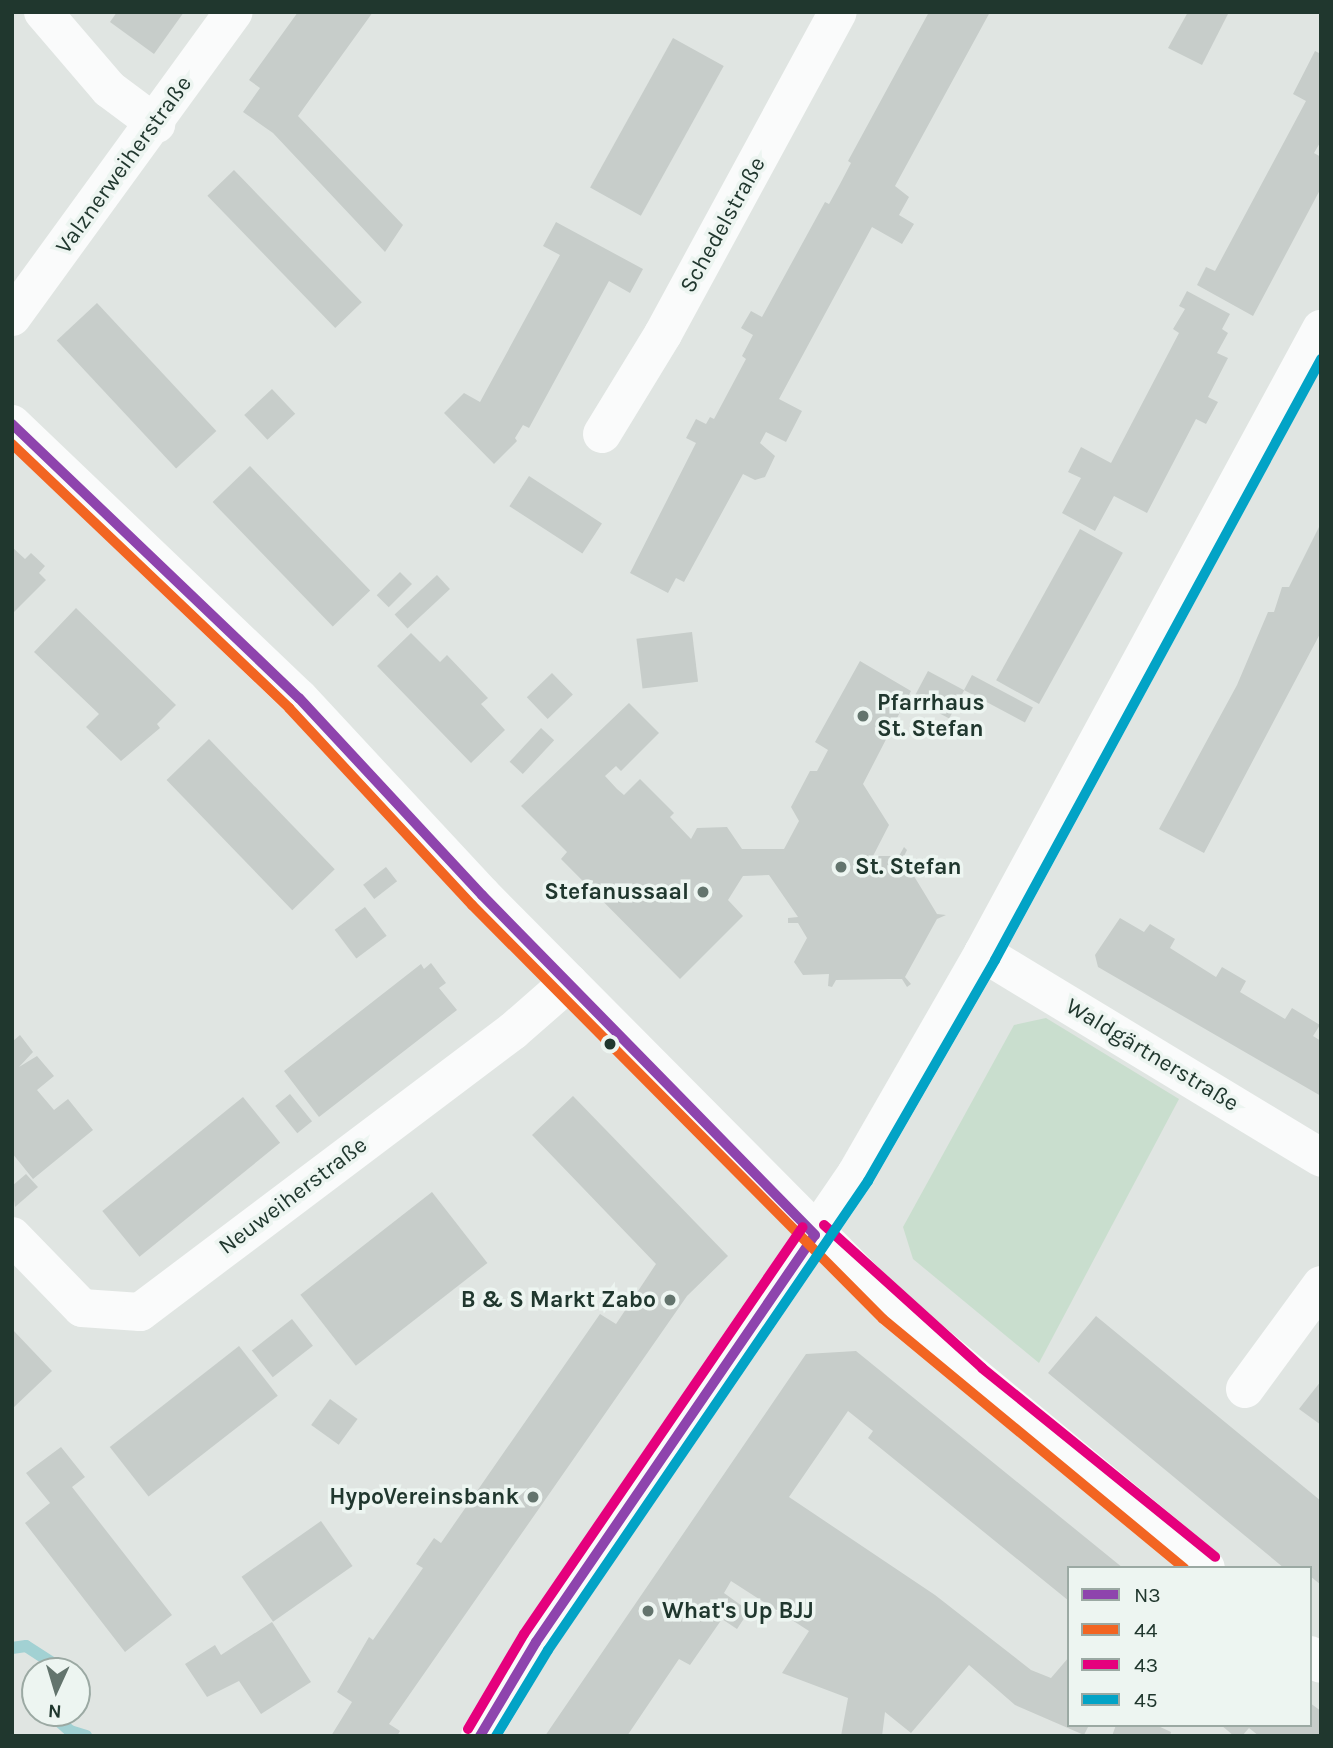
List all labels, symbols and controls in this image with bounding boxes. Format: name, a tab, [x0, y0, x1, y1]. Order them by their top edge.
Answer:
street label: Valznerweiherstraße	[50, 71, 198, 259]
street label: Schedelstraße	[674, 152, 772, 298]
place label: Pfarrhaus St. Stefan	[877, 689, 985, 743]
marker: Pfarrhaus St. Stefan	[855, 708, 871, 724]
place label: St. Stefan	[855, 853, 962, 881]
marker: St. Stefan	[833, 859, 849, 875]
place label: Stefanussaal	[544, 878, 689, 906]
marker: Stefanussaal	[695, 884, 711, 900]
street label: Waldgärtnerstraße	[1061, 992, 1243, 1118]
unlabelled marker	[603, 1037, 617, 1051]
street label: Neuweiherstraße	[213, 1131, 373, 1261]
place label: B & S Markt Zabo	[461, 1286, 656, 1314]
marker: B & S Markt Zabo	[662, 1292, 678, 1308]
place label: HypoVereinsbank	[329, 1483, 519, 1511]
marker: HypoVereinsbank	[525, 1489, 541, 1505]
legend	[1067, 1566, 1312, 1727]
text: N3	[1134, 1583, 1161, 1607]
place label: What's Up BJJ	[662, 1597, 814, 1625]
marker: What's Up BJJ	[640, 1603, 656, 1619]
text: 44	[1134, 1618, 1157, 1642]
text: 43	[1134, 1653, 1158, 1677]
north arrow	[21, 1657, 91, 1727]
text: 45	[1134, 1688, 1158, 1712]
text: N	[47, 1700, 62, 1722]

